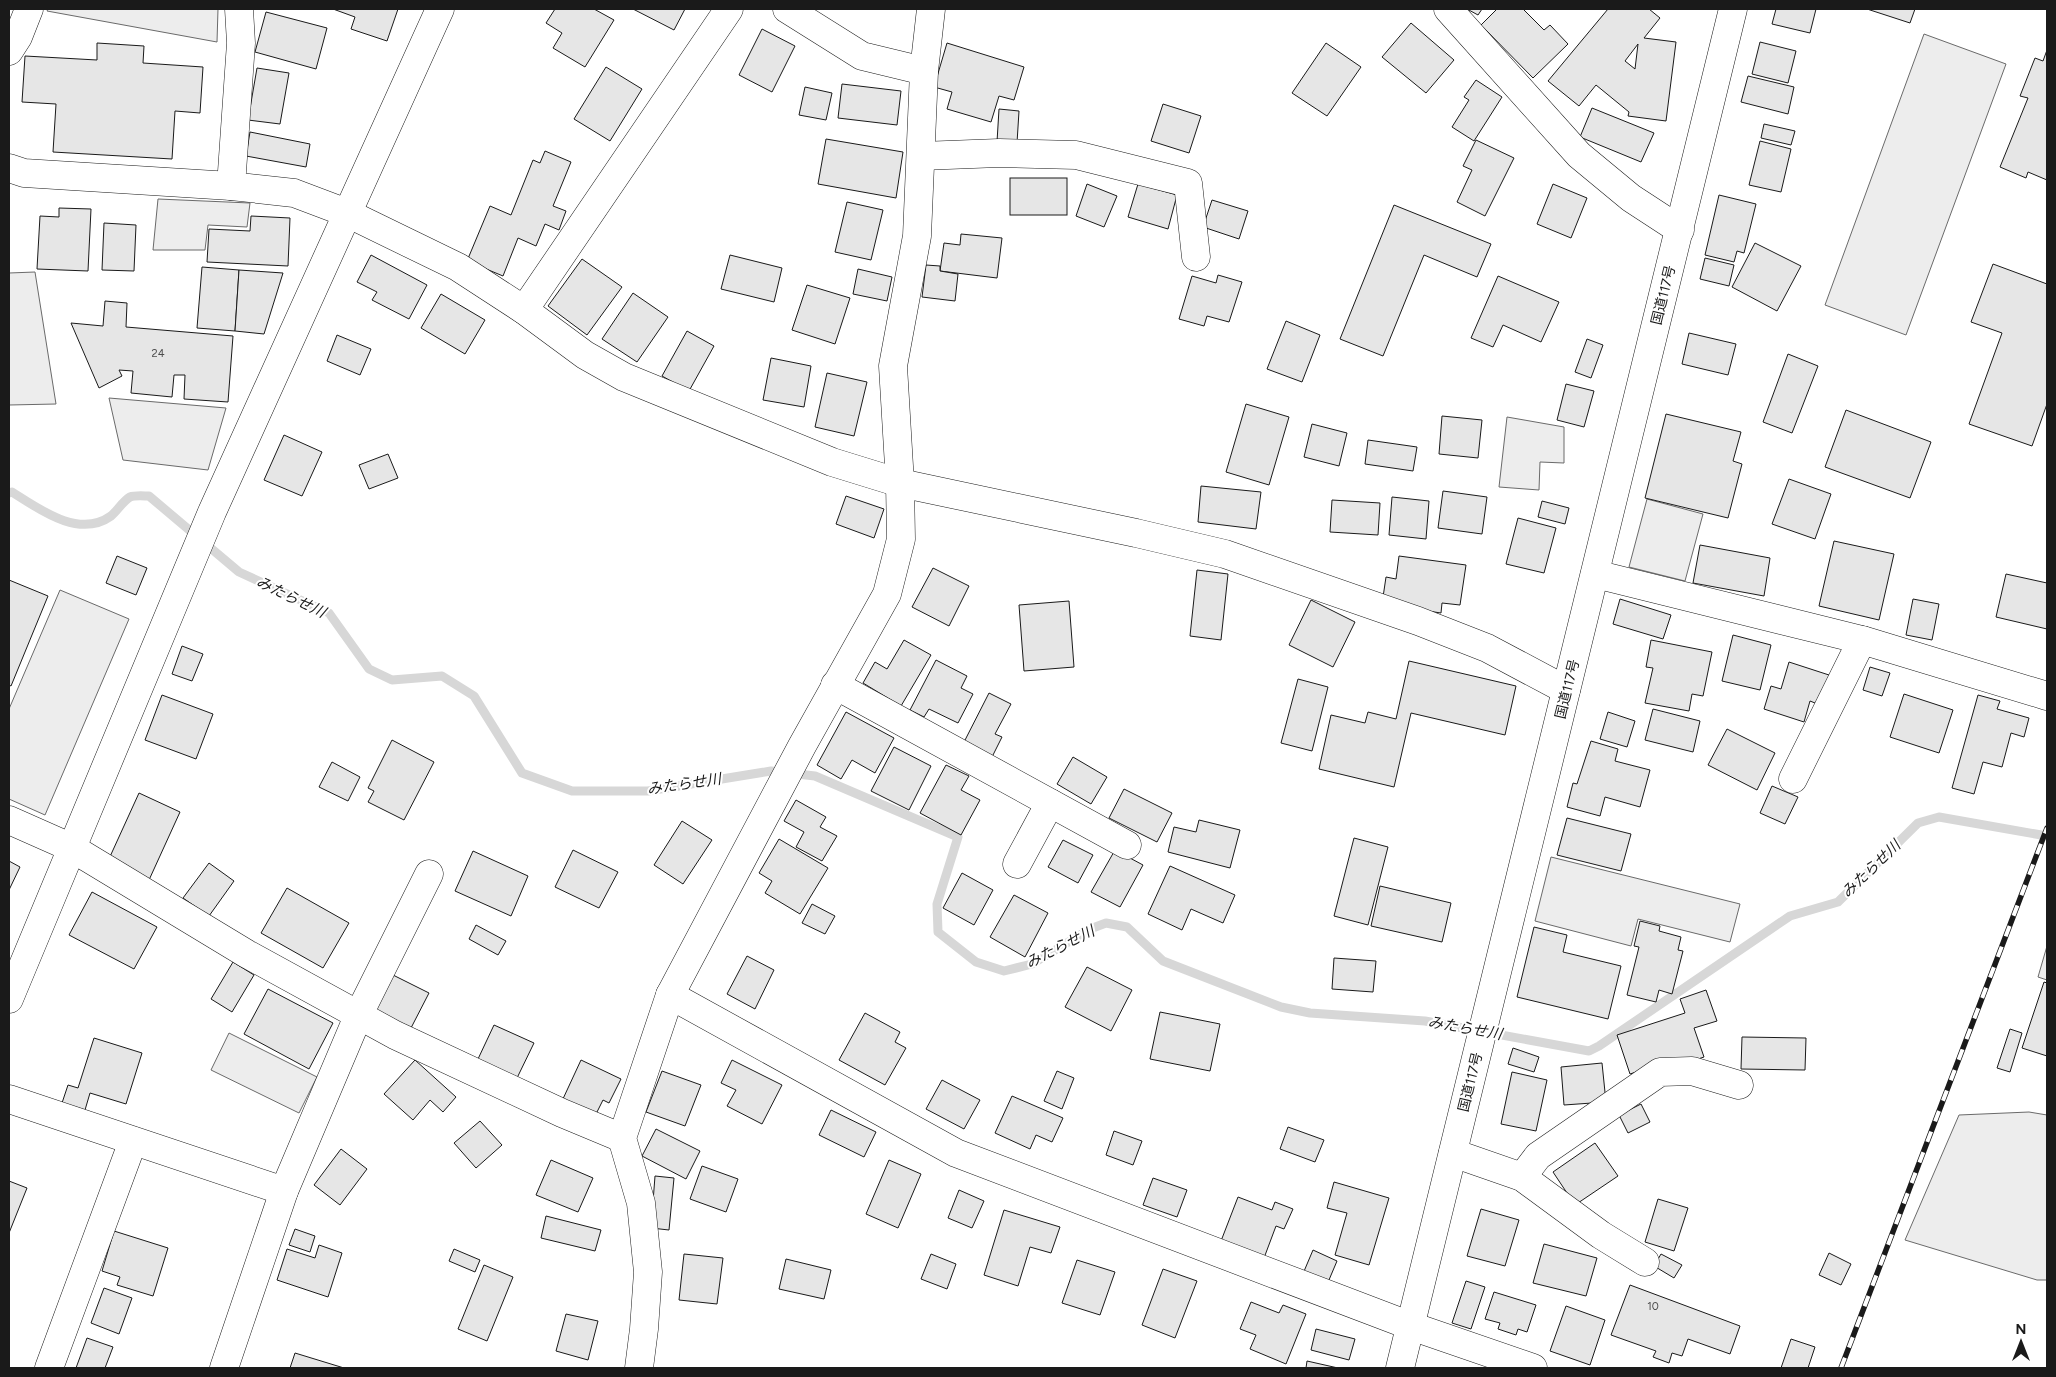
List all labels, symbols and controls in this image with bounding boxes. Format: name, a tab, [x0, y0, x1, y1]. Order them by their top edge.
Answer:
street label: 国道117号	[1648, 263, 1679, 327]
house number: 24	[152, 347, 165, 360]
water label: みたらせ川	[253, 573, 330, 622]
street label: 国道117号	[1552, 657, 1583, 721]
water label: みたらせ川	[646, 770, 724, 798]
water label: みたらせ川	[1838, 835, 1906, 901]
water label: みたらせ川	[1023, 921, 1099, 972]
water label: みたらせ川	[1427, 1013, 1505, 1044]
street label: 国道117号	[1455, 1050, 1486, 1114]
house number: 10	[1647, 1300, 1659, 1313]
north arrow	[1996, 1317, 2046, 1367]
text: N	[2016, 1321, 2026, 1338]

